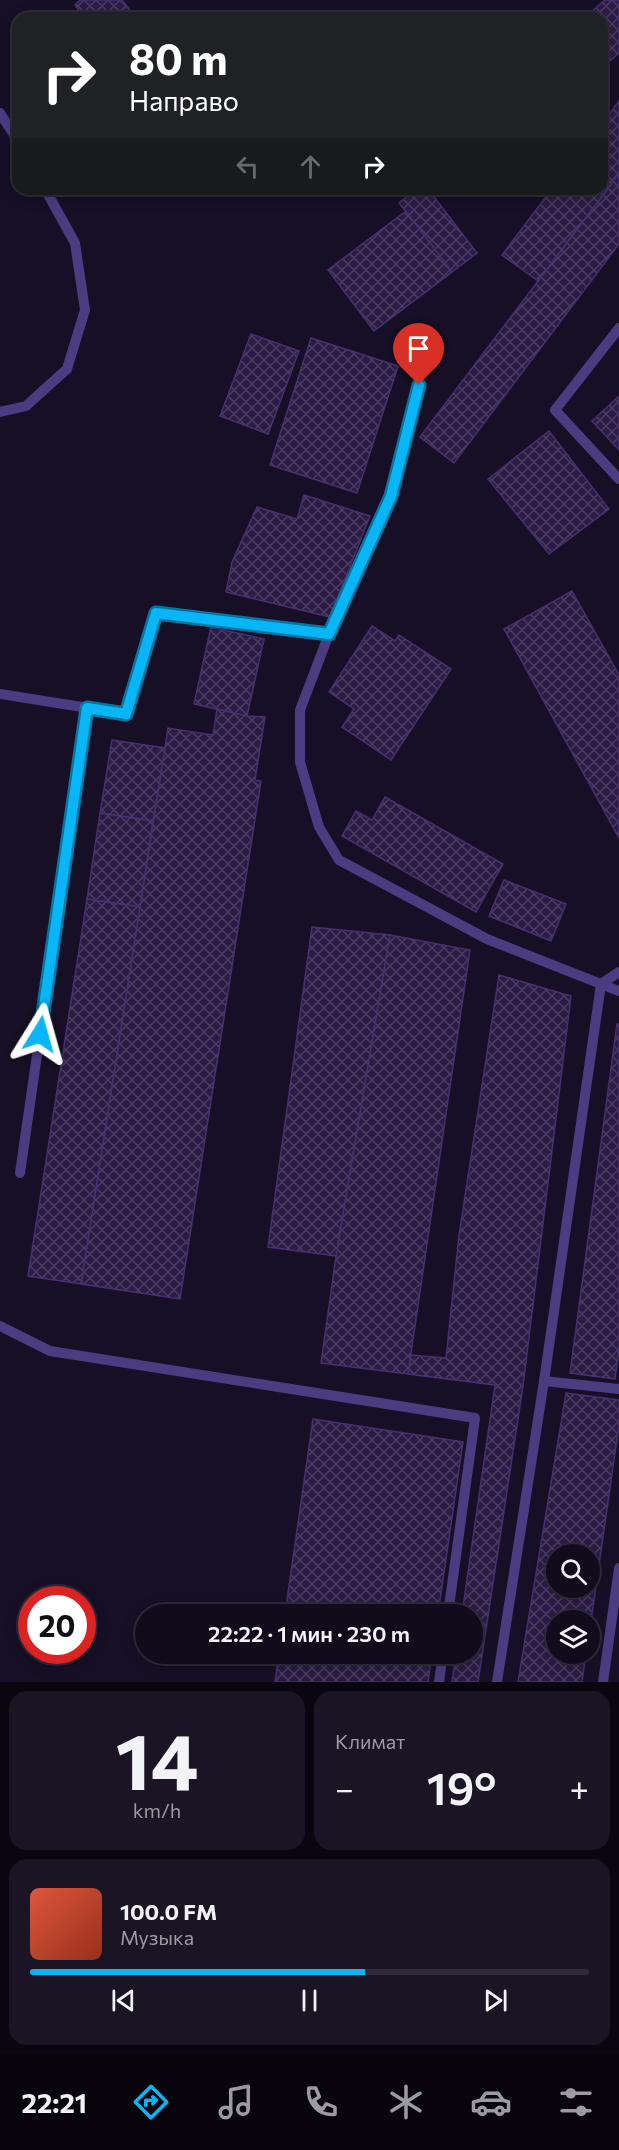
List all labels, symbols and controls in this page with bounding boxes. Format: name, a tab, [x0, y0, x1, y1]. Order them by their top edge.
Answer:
text: 80 m	[129, 32, 228, 84]
icon: right	[30, 36, 108, 114]
text: Направо	[129, 84, 239, 117]
icon: left	[231, 150, 264, 183]
icon: ahead	[294, 150, 327, 183]
icon: right	[357, 150, 390, 183]
pin	[393, 323, 444, 385]
icon: arrive	[402, 332, 435, 365]
position arrow	[8, 1002, 72, 1066]
map controls	[546, 1544, 600, 1664]
button: search	[546, 1544, 600, 1598]
speed limit sign: 20	[18, 1586, 96, 1664]
button: layers	[546, 1610, 600, 1664]
text: 22:22 · 1 мин · 230 m	[208, 1620, 410, 1647]
text: 14	[115, 1711, 199, 1806]
text: Климат	[335, 1729, 405, 1753]
text: 19°	[427, 1759, 496, 1814]
text: −	[335, 1767, 354, 1808]
text: +	[570, 1767, 589, 1808]
text: km/h	[133, 1798, 181, 1822]
text: 100.0 FM	[120, 1898, 217, 1925]
text: Музыка	[120, 1925, 194, 1949]
icon: previous	[107, 1984, 140, 2017]
icon: pause	[293, 1984, 326, 2017]
icon: next	[479, 1984, 512, 2017]
icon: directions	[130, 2081, 172, 2123]
icon: music	[215, 2081, 257, 2123]
icon: phone	[300, 2081, 342, 2123]
icon: climate	[385, 2081, 427, 2123]
icon: car	[470, 2081, 512, 2123]
icon: filters	[555, 2081, 597, 2123]
text: 22:21	[22, 2086, 87, 2119]

